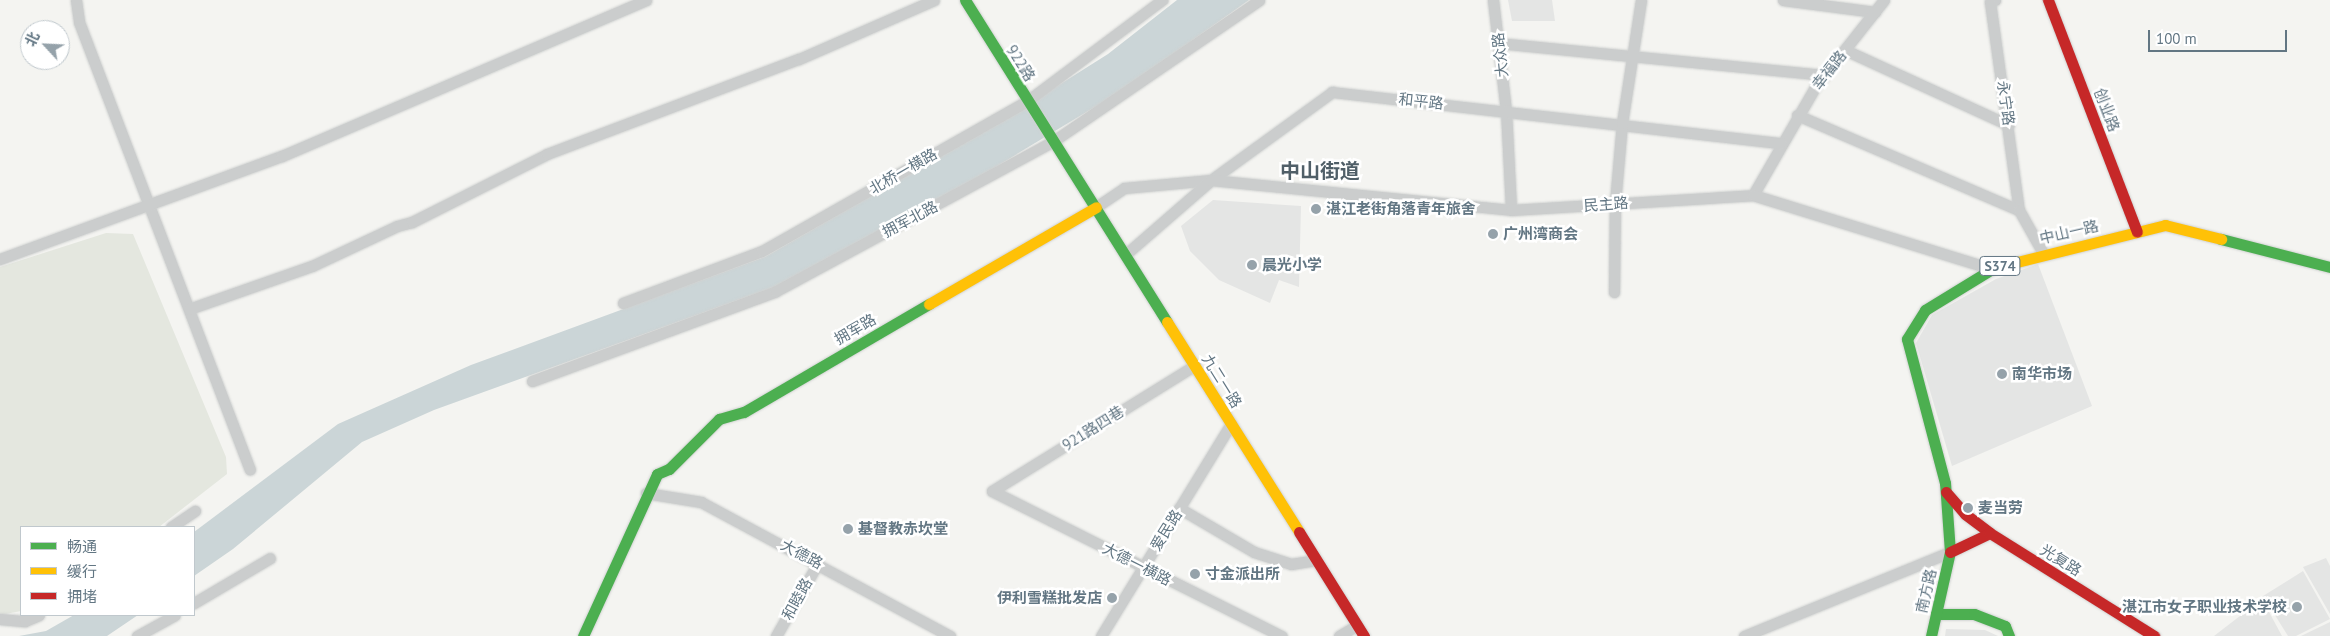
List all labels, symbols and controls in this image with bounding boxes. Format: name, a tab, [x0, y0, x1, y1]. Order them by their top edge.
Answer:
north arrow	[20, 20, 70, 70]
scale bar	[2150, 20, 2289, 52]
text: 北	[21, 29, 43, 49]
text: 100 m	[2156, 29, 2197, 48]
street label: 大众路	[1489, 32, 1511, 78]
street label: 922路	[1003, 41, 1039, 85]
street label: 幸福路	[1808, 47, 1850, 93]
street label: 永宁路	[1994, 79, 2018, 127]
street label: 创业路	[2091, 86, 2123, 134]
street label: 和平路	[1398, 90, 1444, 112]
street label: 北桥一横路	[866, 144, 940, 198]
district label: 中山街道	[1280, 159, 1360, 183]
street label: 民主路	[1583, 193, 1629, 215]
street label: 拥军北路	[879, 197, 941, 241]
place label: 湛江老街角落青年旅舍	[1326, 200, 1476, 218]
marker: 湛江老街角落青年旅舍	[1310, 203, 1322, 215]
street label: 中山一路	[2038, 216, 2100, 248]
place label: 广州湾商会	[1503, 225, 1578, 243]
marker: 广州湾商会	[1487, 228, 1499, 240]
road number: S374	[1979, 255, 2021, 278]
place label: 晨光小学	[1262, 256, 1322, 274]
marker: 晨光小学	[1246, 259, 1258, 271]
street label: 拥军路	[831, 310, 879, 348]
street label: 九二一路	[1198, 351, 1246, 411]
place label: 南华市场	[2012, 365, 2072, 383]
marker: 南华市场	[1996, 368, 2008, 380]
street label: 921路四巷	[1059, 402, 1127, 454]
place label: 麦当劳	[1978, 499, 2023, 517]
marker: 麦当劳	[1962, 502, 1974, 514]
street label: 爱民路	[1146, 506, 1186, 554]
place label: 基督教赤坎堂	[858, 520, 948, 538]
marker: 基督教赤坎堂	[842, 523, 854, 535]
legend	[20, 526, 195, 616]
street label: 大德路	[778, 535, 826, 573]
text: 畅通	[67, 537, 97, 556]
street label: 大德一横路	[1100, 539, 1174, 589]
street label: 光复路	[2037, 540, 2085, 580]
text: 缓行	[67, 562, 97, 581]
place label: 寸金派出所	[1205, 565, 1280, 583]
street label: 南方路	[1912, 567, 1940, 615]
marker: 寸金派出所	[1189, 568, 1201, 580]
street label: 和睦路	[778, 575, 816, 623]
text: 拥堵	[67, 587, 97, 606]
place label: 伊利雪糕批发店	[997, 589, 1102, 607]
marker: 伊利雪糕批发店	[1106, 592, 1118, 604]
place label: 湛江市女子职业技术学校	[2122, 598, 2287, 616]
marker: 湛江市女子职业技术学校	[2291, 601, 2303, 613]

